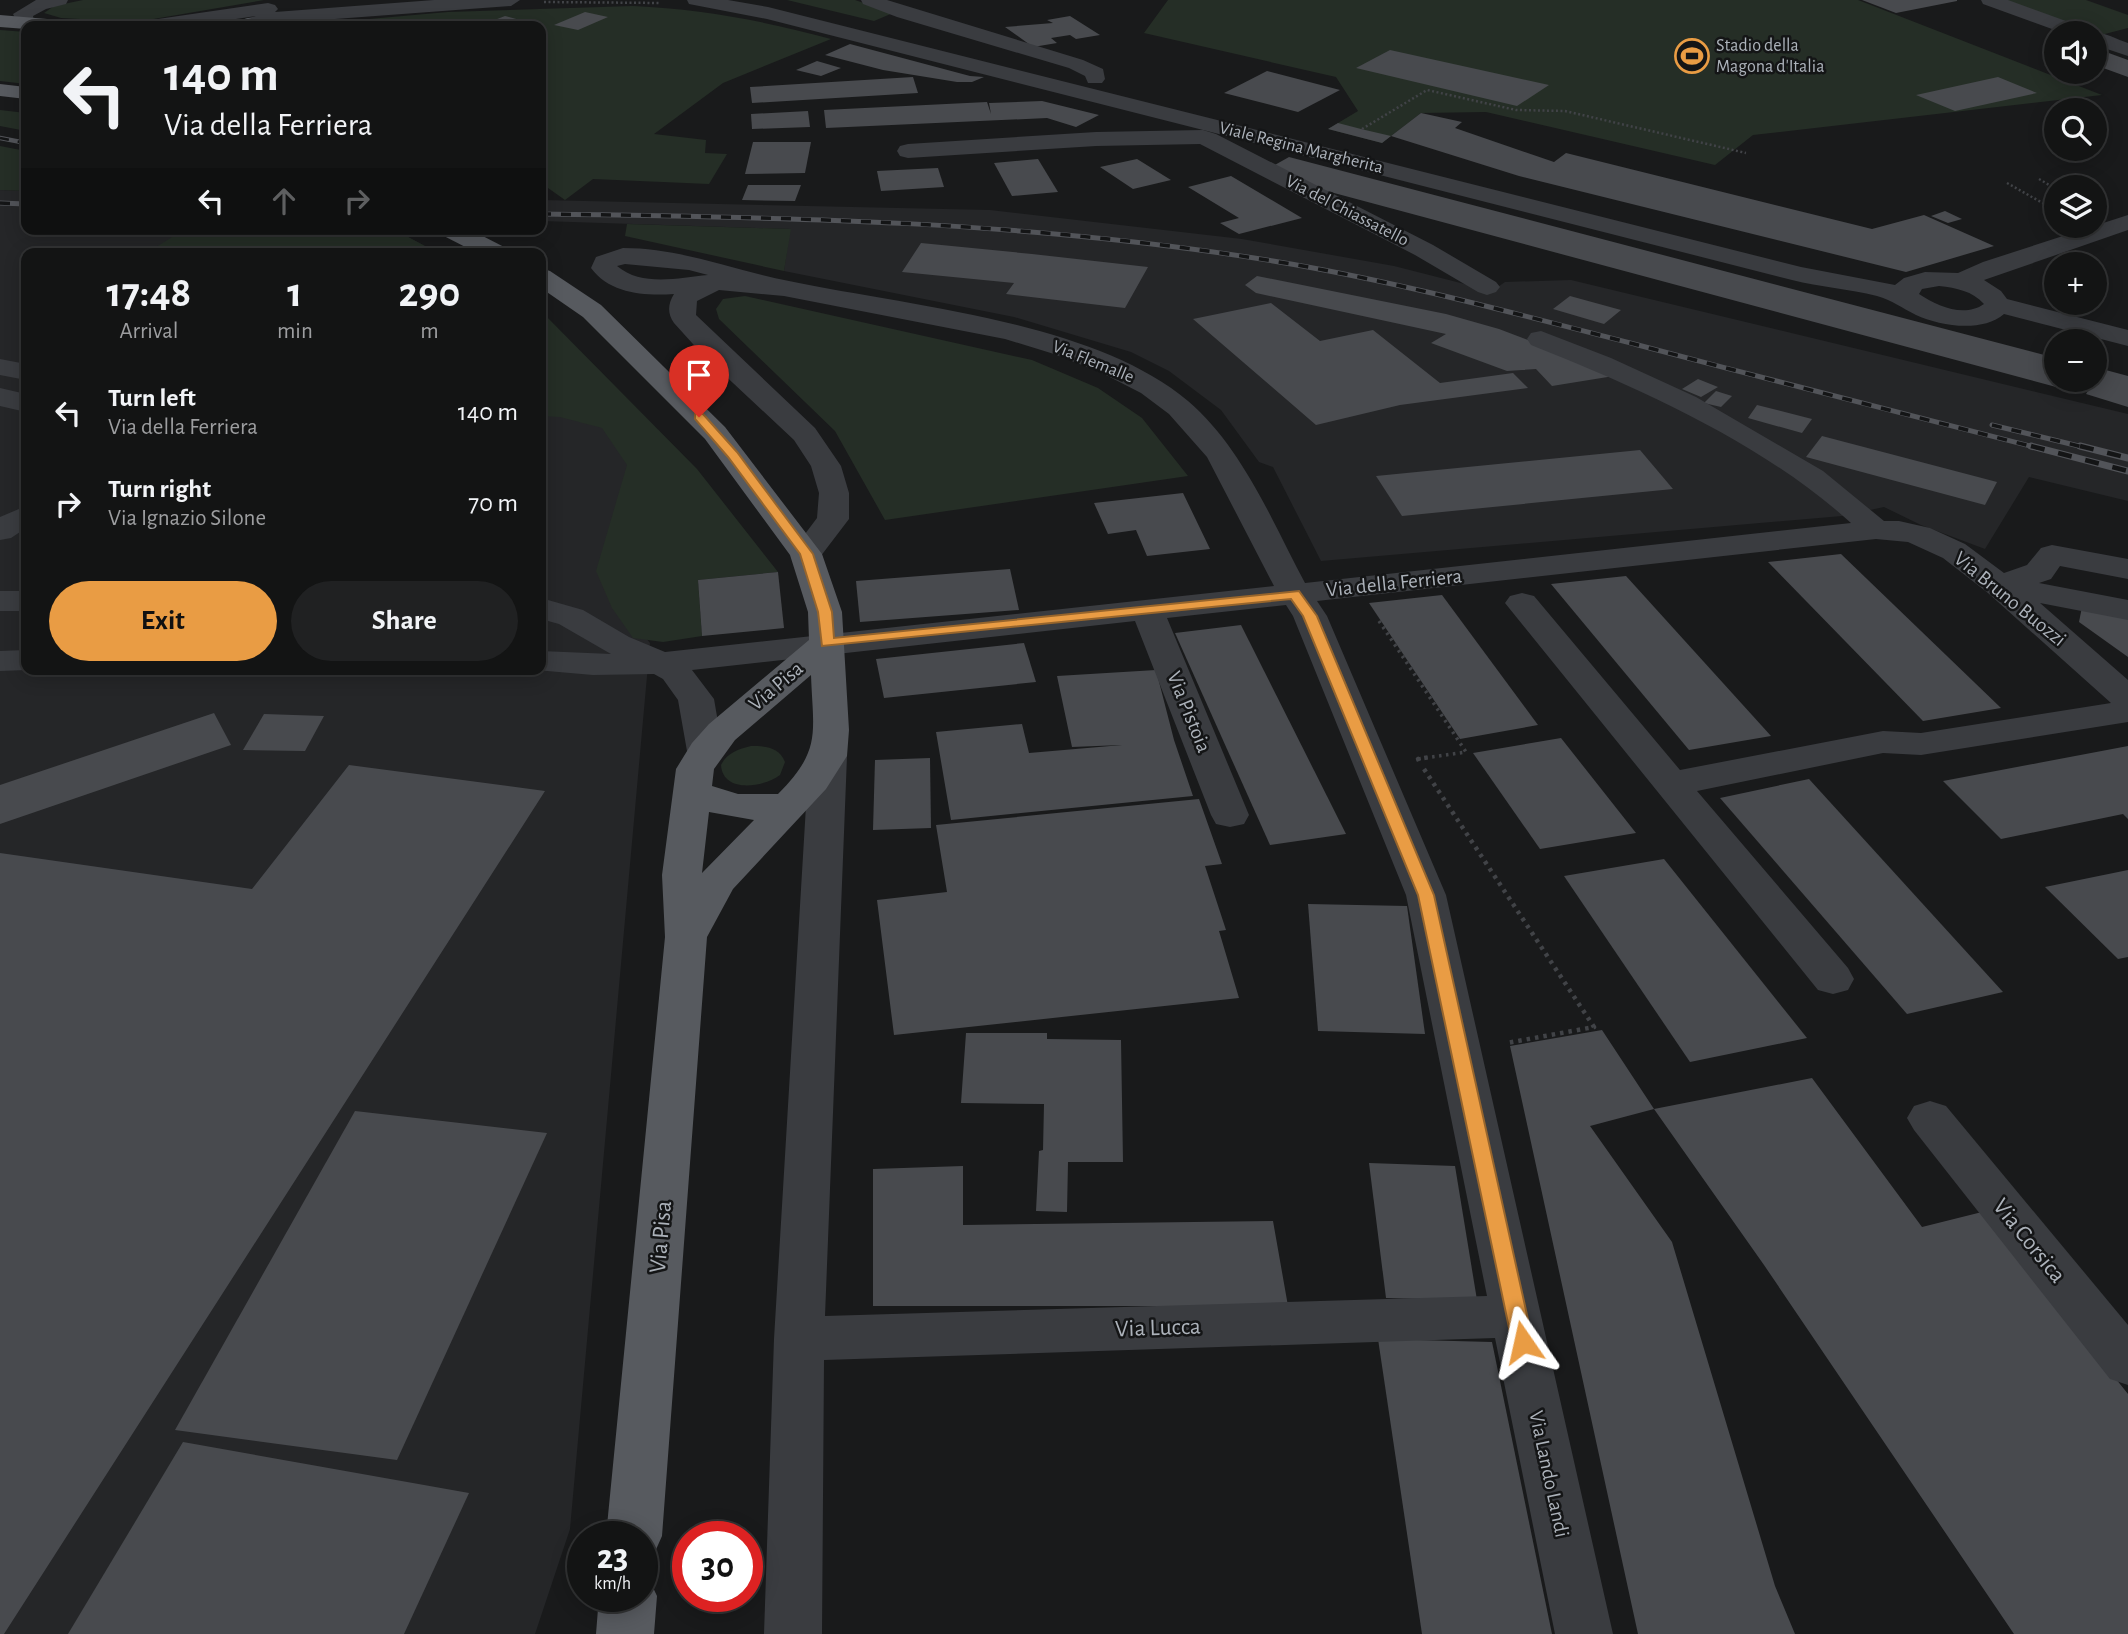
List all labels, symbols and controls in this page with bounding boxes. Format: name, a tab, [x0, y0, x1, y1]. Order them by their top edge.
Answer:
map controls	[2044, 21, 2107, 392]
button: sound	[2044, 21, 2107, 84]
sports icon: Stadio della Magona d'Italia	[1673, 37, 1711, 75]
place label: Stadio della Magona d'Italia	[1716, 37, 1824, 76]
icon: left	[49, 49, 140, 140]
text: 140 m	[164, 51, 279, 100]
button: search	[2044, 98, 2107, 161]
text: Via della Ferriera	[164, 109, 373, 141]
street label: Viale Regina Margherita	[1217, 119, 1385, 177]
street label: Via del Chiassatello	[1283, 172, 1412, 250]
button: layers	[2044, 175, 2107, 238]
icon: left	[192, 182, 230, 220]
icon: ahead	[265, 182, 303, 220]
icon: right	[338, 182, 376, 220]
button: +	[2044, 252, 2107, 315]
text: 17:48	[107, 272, 191, 314]
text: 1	[287, 272, 302, 314]
text: 290	[398, 272, 460, 314]
text: Arrival	[119, 320, 179, 343]
text: min	[277, 320, 313, 343]
text: m	[420, 320, 439, 343]
button: −	[2044, 329, 2107, 392]
street label: Via Flemalle	[1050, 338, 1136, 386]
pin	[669, 345, 729, 417]
icon: arrive	[680, 356, 718, 394]
text: Turn left	[108, 385, 196, 411]
icon: left	[49, 394, 87, 432]
text: 140 m	[458, 399, 518, 425]
text: Via della Ferriera	[108, 416, 258, 439]
text: Turn right	[108, 476, 211, 502]
icon: right	[49, 485, 87, 523]
text: 70 m	[468, 490, 518, 516]
text: Via Ignazio Silone	[108, 507, 266, 530]
street label: Via Bruno Buozzi	[1950, 548, 2070, 650]
street label: Via della Ferriera	[1325, 565, 1463, 601]
button: Exit	[49, 581, 277, 661]
button: Share	[291, 581, 518, 661]
street label: Via Pisa	[745, 657, 807, 714]
street label: Via Pistoia	[1163, 668, 1215, 756]
street label: Via Corsica	[1988, 1194, 2070, 1288]
street label: Via Pisa	[646, 1200, 676, 1274]
position arrow	[1486, 1305, 1560, 1379]
street label: Via Lucca	[1115, 1315, 1201, 1341]
street label: Via Lando Landi	[1525, 1409, 1573, 1539]
speed limit sign: 30	[672, 1521, 763, 1612]
text: 23	[597, 1540, 628, 1575]
text: km/h	[594, 1575, 631, 1593]

